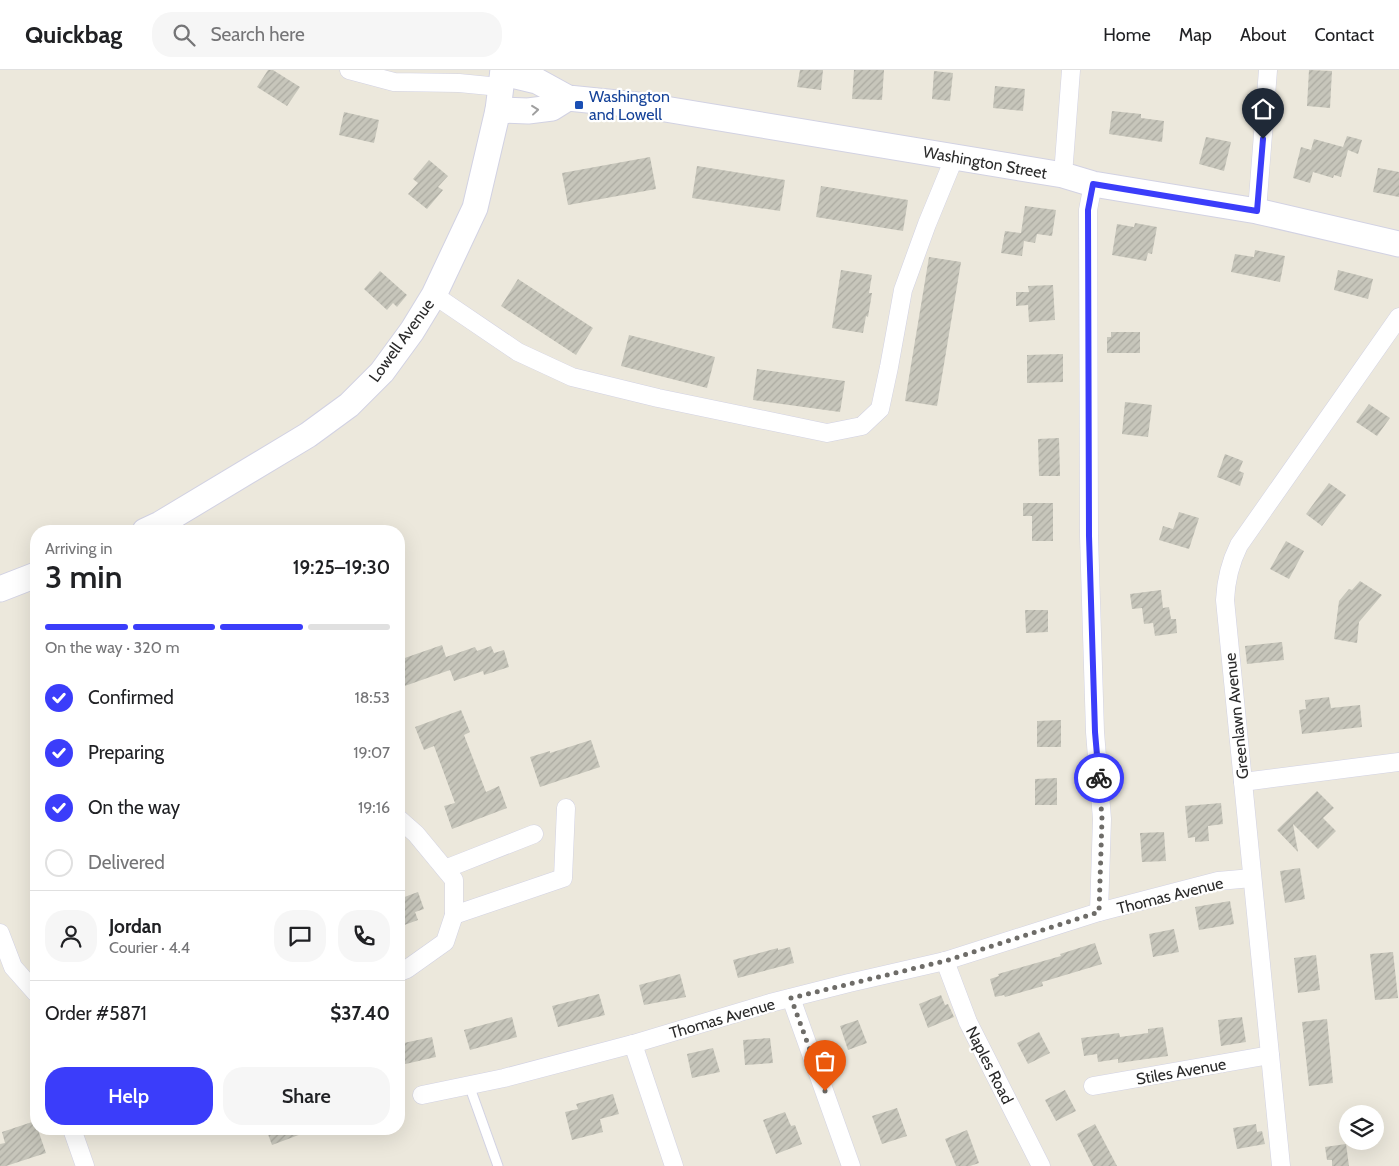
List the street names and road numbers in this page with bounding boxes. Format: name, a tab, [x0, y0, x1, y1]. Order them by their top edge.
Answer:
street label: Washington Street	[921, 142, 1049, 183]
street label: Lowell Avenue	[365, 295, 438, 386]
street label: Greenlawn Avenue	[1220, 652, 1253, 780]
street label: Thomas Avenue	[1115, 873, 1225, 918]
street label: Thomas Avenue	[667, 994, 777, 1043]
street label: Naples Road	[962, 1023, 1017, 1107]
street label: Stiles Avenue	[1135, 1054, 1227, 1089]

